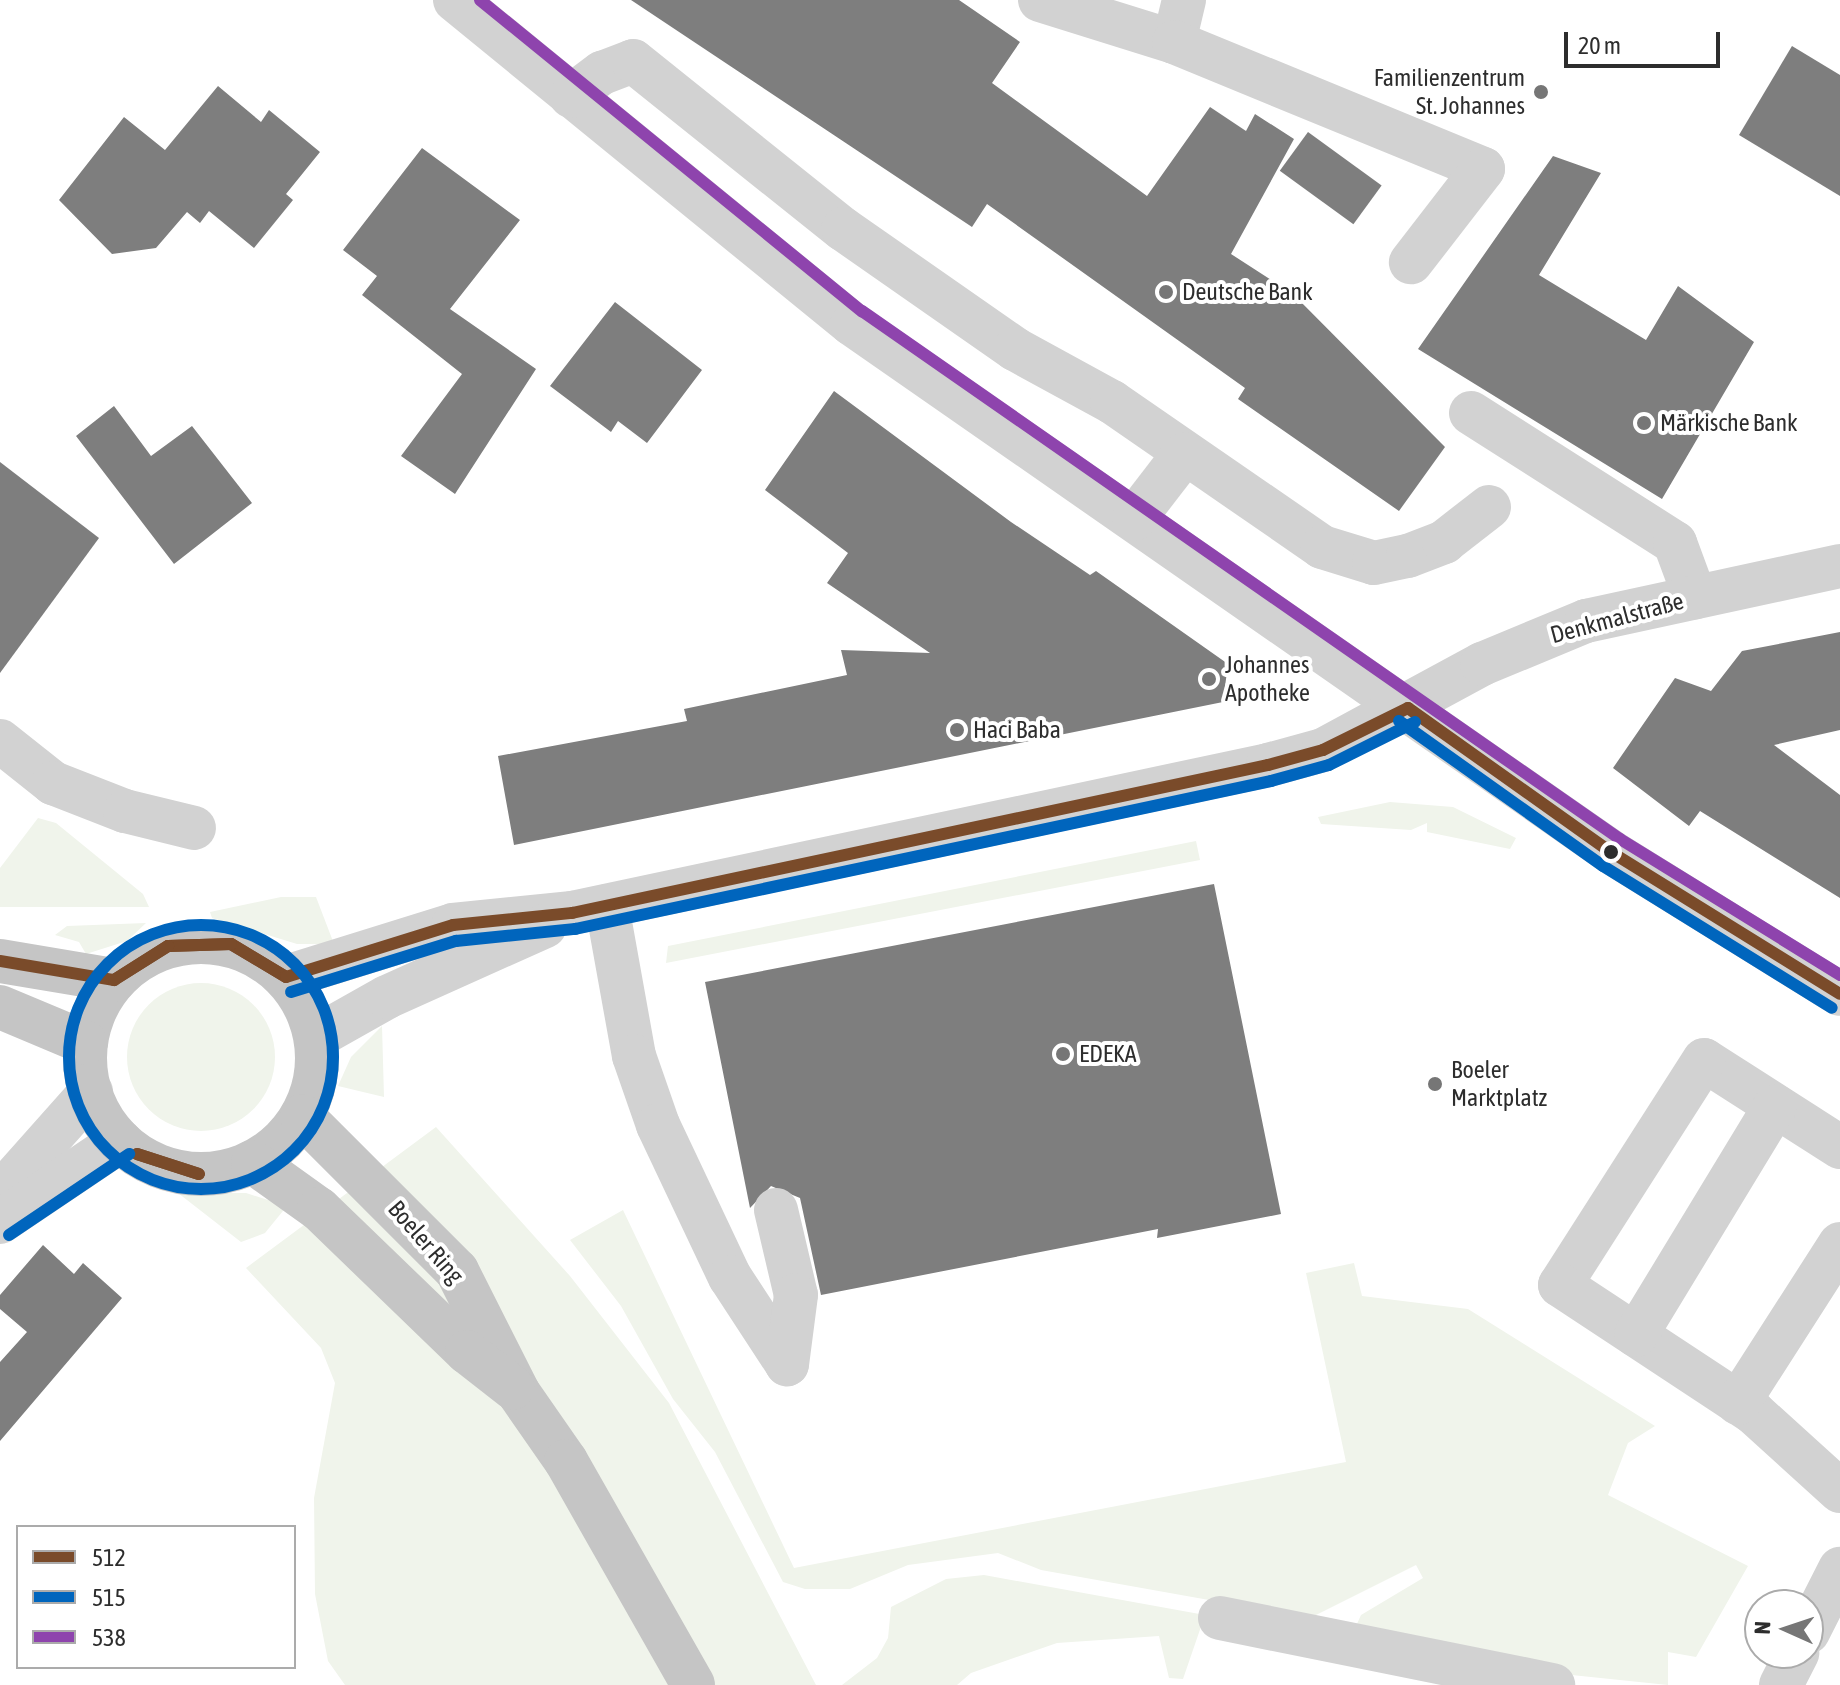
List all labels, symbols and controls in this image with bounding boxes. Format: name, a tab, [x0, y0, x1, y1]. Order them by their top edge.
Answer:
scale bar	[1568, 16, 1724, 66]
text: 20 m	[1578, 32, 1621, 59]
place label: Familienzentrum St. Johannes	[1374, 64, 1525, 120]
marker: Familienzentrum St. Johannes	[1532, 83, 1550, 101]
place label: Deutsche Bank	[1182, 278, 1313, 306]
marker: Deutsche Bank	[1157, 283, 1175, 301]
place label: Märkische Bank	[1660, 409, 1798, 437]
marker: Märkische Bank	[1635, 414, 1653, 432]
street label: Denkmalstraße	[1547, 586, 1687, 650]
place label: Johannes Apotheke	[1225, 651, 1310, 707]
marker: Johannes Apotheke	[1200, 670, 1218, 688]
place label: Haci Baba	[973, 716, 1061, 744]
marker: Haci Baba	[948, 721, 966, 739]
unlabelled marker	[1603, 844, 1619, 860]
place label: EDEKA	[1079, 1040, 1136, 1068]
marker: EDEKA	[1054, 1045, 1072, 1063]
place label: Boeler Marktplatz	[1451, 1056, 1547, 1112]
marker: Boeler Marktplatz	[1426, 1075, 1444, 1093]
street label: Boeler Ring	[382, 1195, 470, 1289]
legend	[16, 1525, 296, 1669]
text: 512	[92, 1544, 126, 1571]
text: 515	[92, 1584, 126, 1611]
north arrow	[1744, 1589, 1824, 1669]
text: N	[1749, 1621, 1775, 1635]
text: 538	[92, 1624, 126, 1651]

